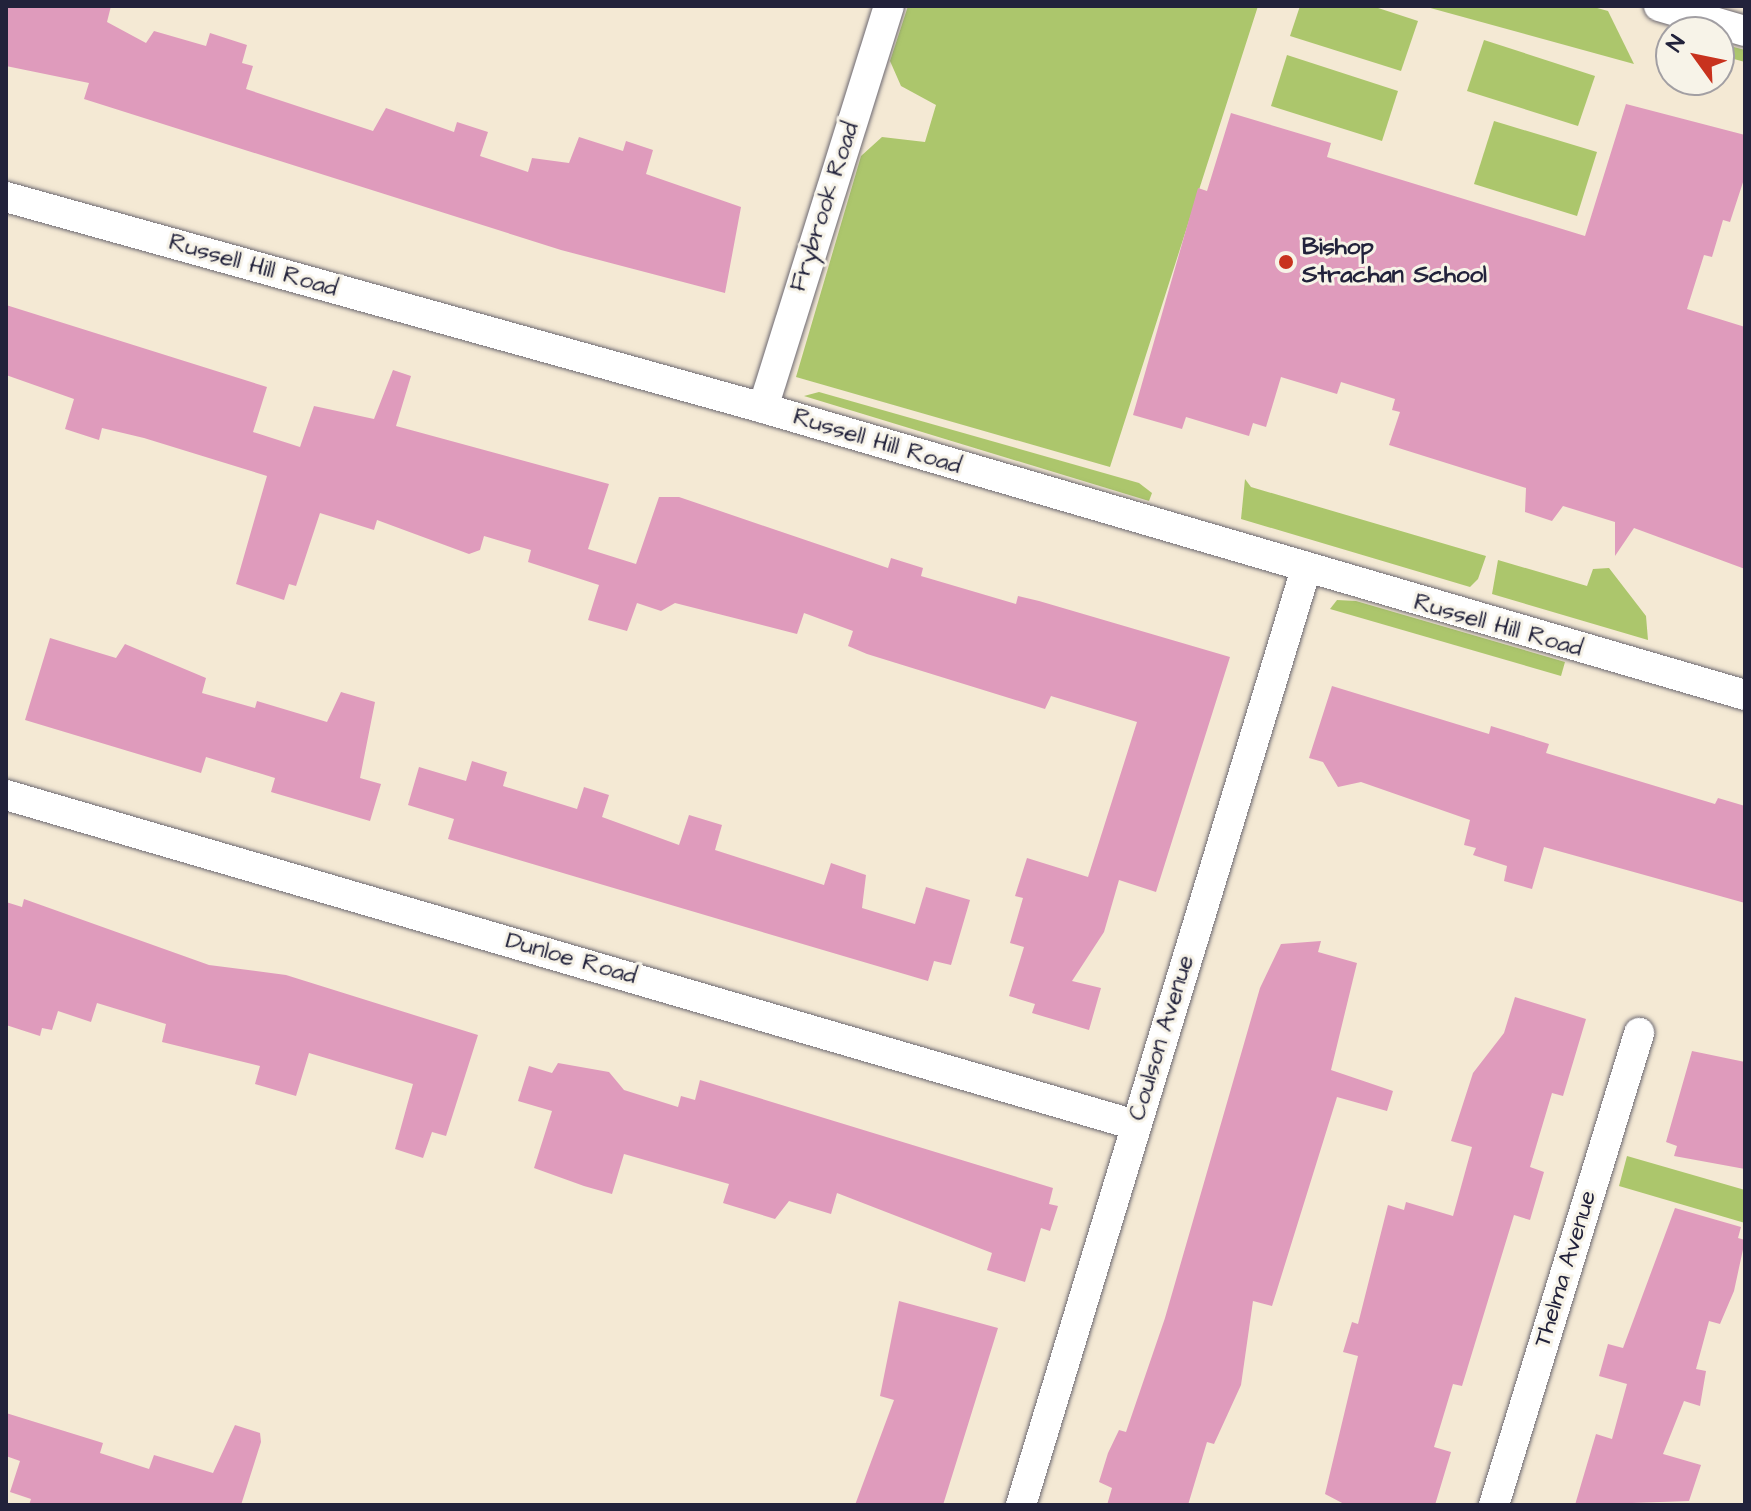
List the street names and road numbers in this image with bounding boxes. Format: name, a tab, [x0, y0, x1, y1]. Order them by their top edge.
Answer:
street label: Frybrook Road	[784, 119, 866, 295]
street label: Russell Hill Road	[165, 228, 341, 304]
street label: Russell Hill Road	[790, 403, 964, 481]
street label: Russell Hill Road	[1410, 588, 1586, 664]
street label: Dunloe Road	[502, 927, 640, 991]
street label: Coulson Avenue	[1123, 952, 1201, 1124]
street label: Thelma Avenue	[1529, 1187, 1603, 1351]

